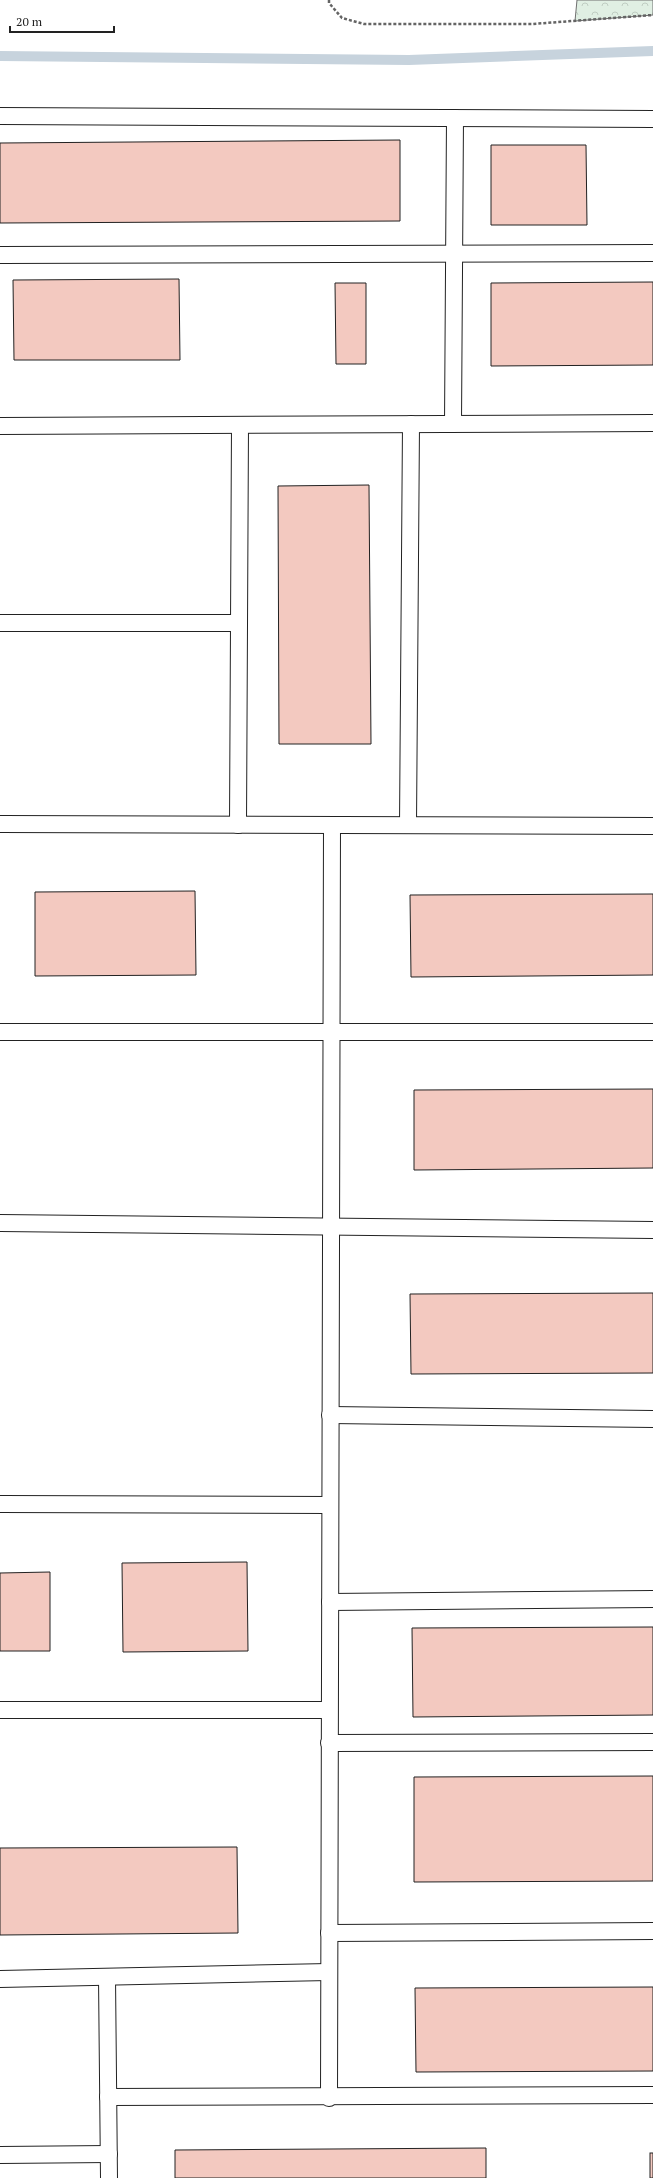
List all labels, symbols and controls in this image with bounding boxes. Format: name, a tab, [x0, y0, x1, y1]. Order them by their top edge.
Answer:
scale bar	[10, 8, 114, 34]
text: 20 m	[16, 14, 43, 29]

